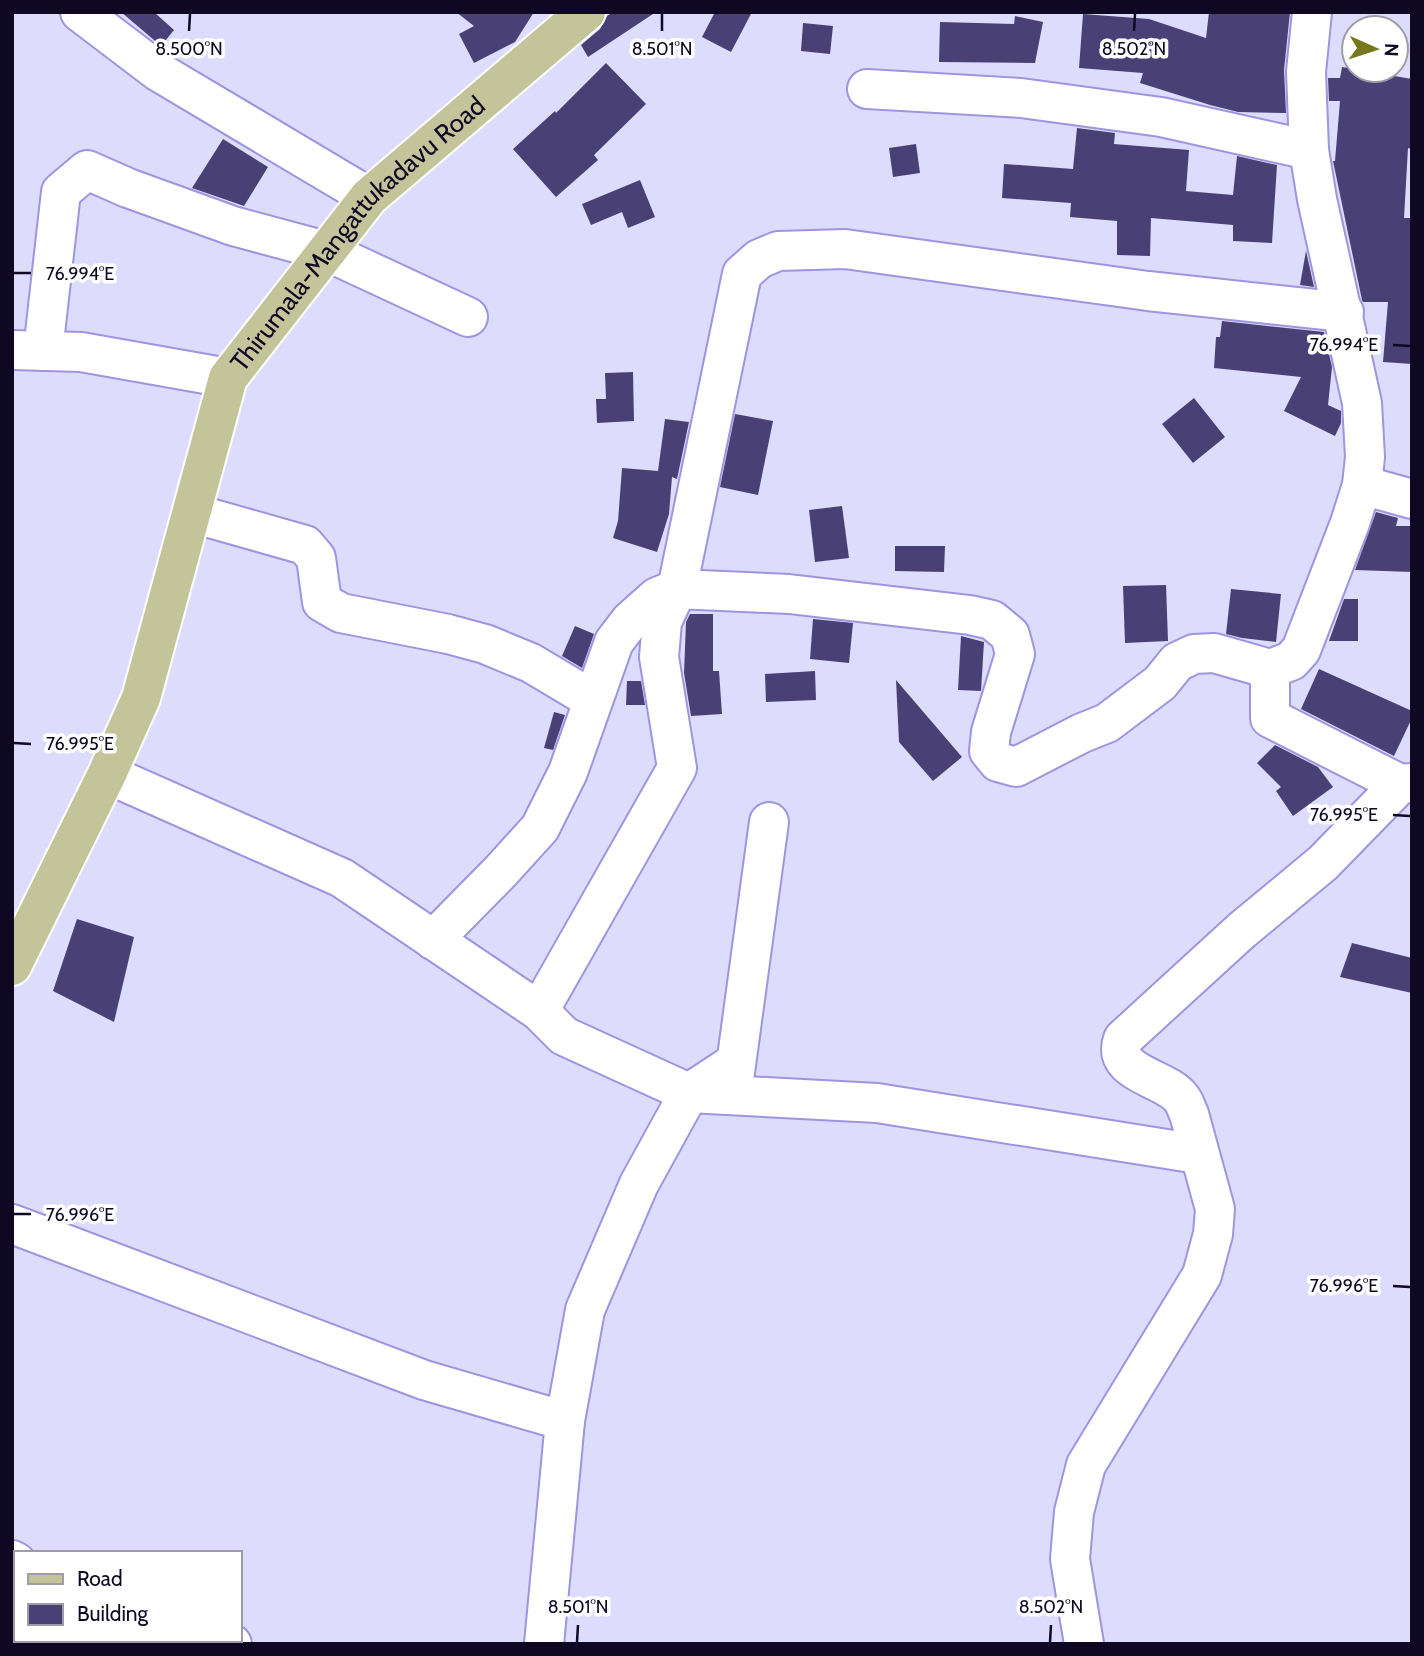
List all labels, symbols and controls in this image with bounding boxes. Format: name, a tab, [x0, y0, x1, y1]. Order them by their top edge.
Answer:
north arrow	[1340, 14, 1410, 84]
text: 8.500°N	[155, 38, 223, 60]
text: 8.501°N	[632, 38, 692, 60]
text: 8.502°N	[1102, 38, 1166, 60]
text: N	[1380, 43, 1403, 57]
street label: Thirumala-Mangattukadavu Road	[223, 89, 491, 378]
text: 76.994°E	[46, 263, 114, 285]
text: 76.994°E	[1310, 334, 1378, 356]
text: 76.995°E	[46, 733, 114, 755]
text: 76.995°E	[1310, 804, 1378, 826]
text: 76.996°E	[46, 1204, 114, 1226]
text: 76.996°E	[1310, 1275, 1378, 1297]
legend	[14, 1551, 242, 1642]
text: Road	[77, 1566, 123, 1591]
text: 8.501°N	[548, 1596, 608, 1618]
text: 8.502°N	[1019, 1596, 1083, 1618]
text: Building	[77, 1601, 149, 1626]

